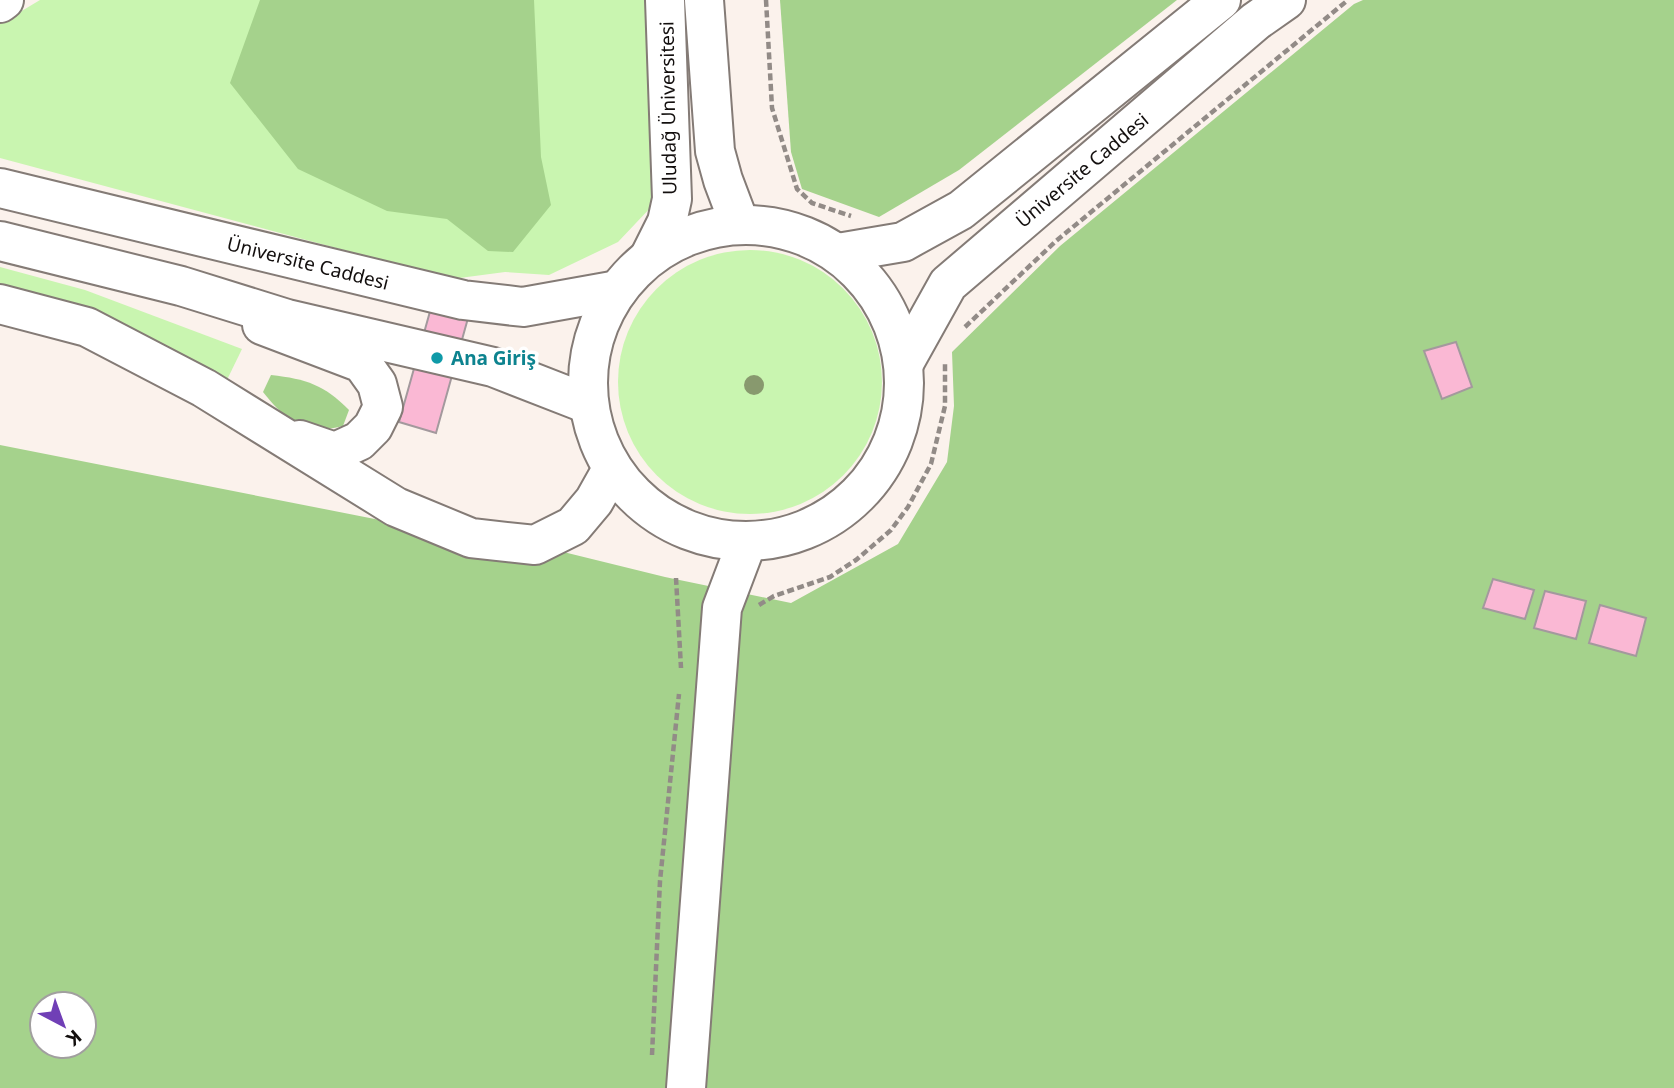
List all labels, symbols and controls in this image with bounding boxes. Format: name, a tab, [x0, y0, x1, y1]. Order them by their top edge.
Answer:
street label: Uludağ Üniversitesi	[653, 21, 683, 195]
street label: Üniversite Caddesi	[1010, 107, 1154, 233]
street label: Üniversite Caddesi	[224, 230, 392, 296]
place label: Ana Giriş	[451, 345, 536, 371]
marker: Ana Giriş	[429, 350, 445, 366]
north arrow	[28, 990, 98, 1060]
text: K	[61, 1024, 87, 1052]

